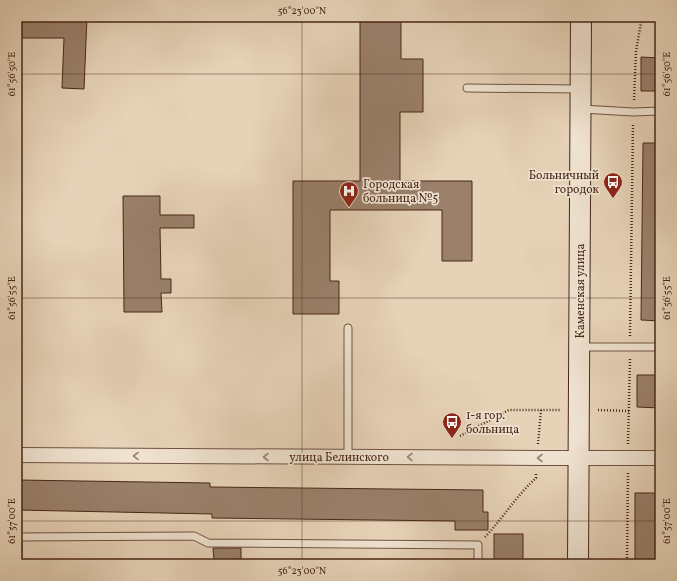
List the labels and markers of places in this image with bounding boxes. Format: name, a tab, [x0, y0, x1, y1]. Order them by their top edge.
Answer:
place label: Больничный городок	[529, 168, 600, 198]
bus stop icon: Больничный городок	[602, 171, 624, 199]
place label: Городская больница №5	[363, 177, 439, 207]
hospital icon: Городская больница №5	[338, 180, 360, 208]
place label: 1-я гор. больница	[466, 408, 519, 438]
bus stop icon: 1-я гор. больница	[441, 411, 463, 439]

